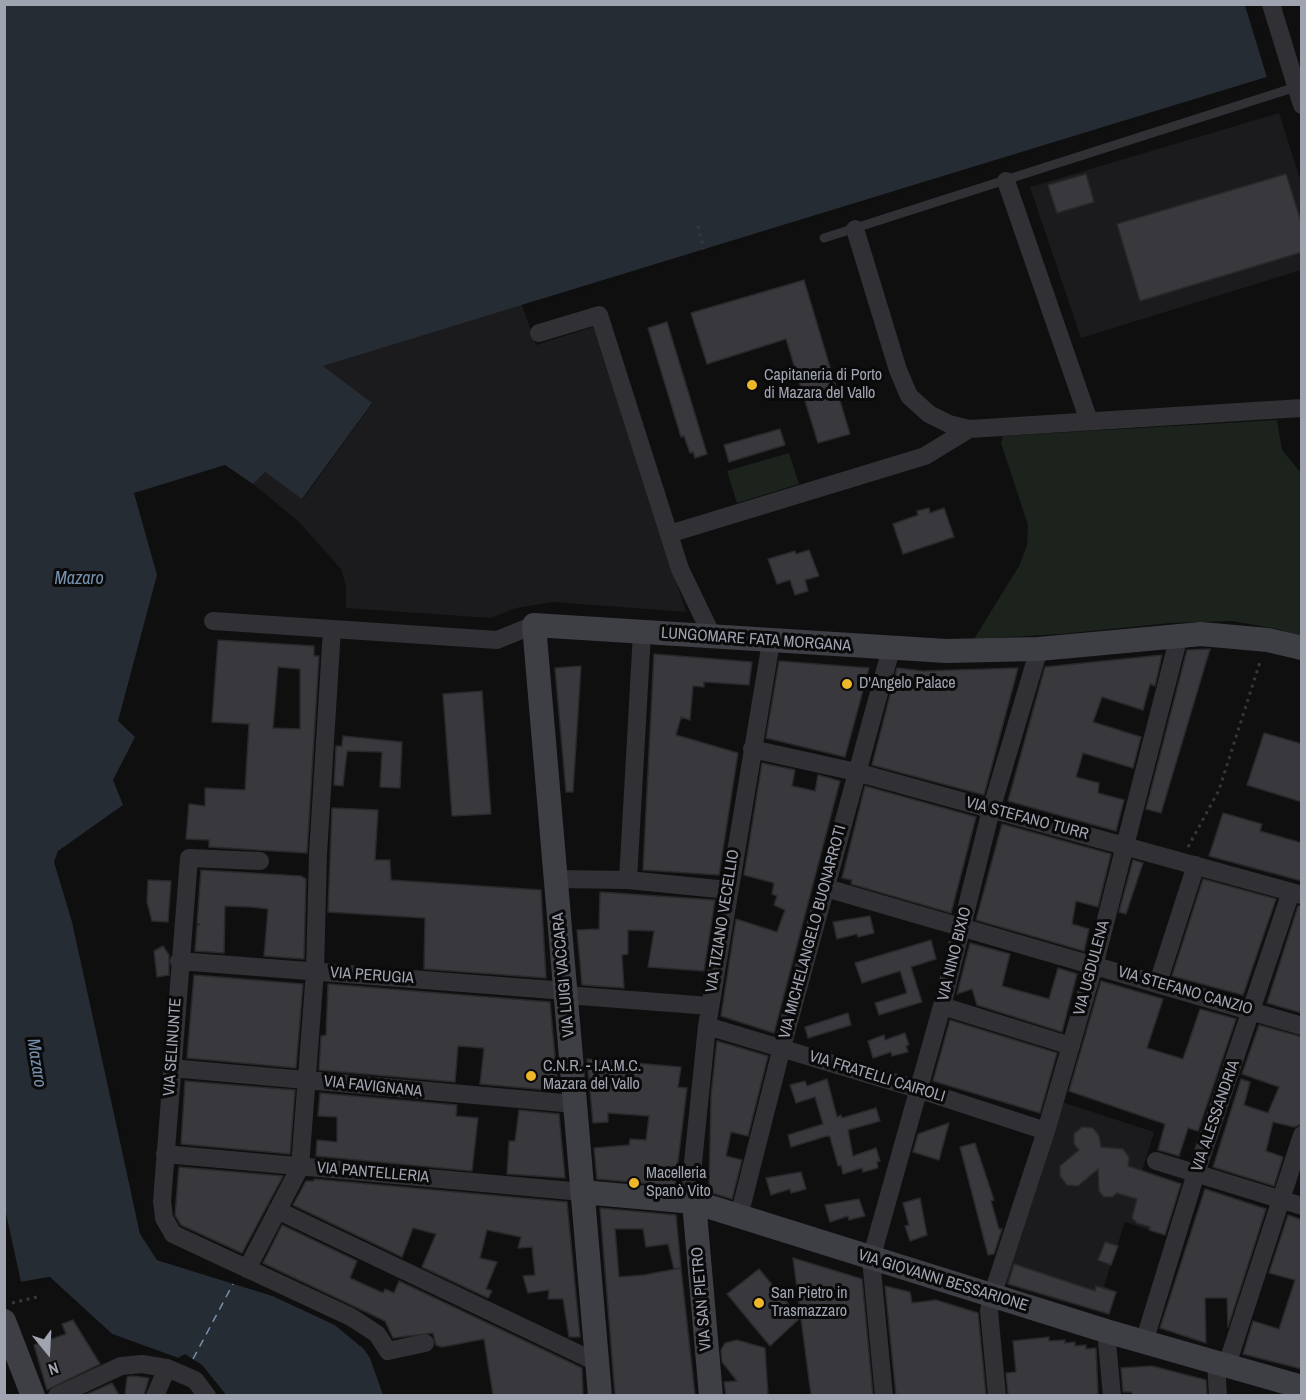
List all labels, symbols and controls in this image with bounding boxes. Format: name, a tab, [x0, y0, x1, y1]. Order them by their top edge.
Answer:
place label: Capitaneria di Porto di Mazara del Vallo	[764, 366, 882, 404]
marker: Capitaneria di Porto di Mazara del Vallo	[745, 378, 759, 392]
water label: Mazaro	[54, 568, 104, 590]
street label: LUNGOMARE FATA MORGANA	[660, 624, 852, 656]
place label: D'Angelo Palace	[859, 674, 956, 694]
marker: D'Angelo Palace	[840, 677, 854, 691]
street label: VIA STEFANO TURR	[964, 793, 1090, 845]
street label: VIA MICHELANGELO BUONARROTI	[775, 823, 851, 1041]
street label: VIA TIZIANO VECELLIO	[702, 848, 744, 994]
street label: VIA NINO BIXIO	[934, 905, 976, 1003]
street label: VIA LUIGI VACCARA	[549, 912, 579, 1038]
street label: VIA UGDULENA	[1070, 918, 1114, 1018]
street label: VIA PERUGIA	[330, 963, 414, 989]
street label: VIA STEFANO CANZIO	[1115, 963, 1255, 1019]
street label: VIA SELINUNTE	[160, 997, 186, 1097]
water label: Mazaro	[21, 1037, 51, 1089]
street label: VIA FRATELLI CAIROLI	[807, 1047, 947, 1107]
place label: C.N.R. - I.A.M.C. Mazara del Vallo	[543, 1057, 641, 1095]
street label: VIA ALESSANDRIA	[1188, 1058, 1244, 1174]
marker: C.N.R. - I.A.M.C. Mazara del Vallo	[524, 1069, 538, 1083]
street label: VIA FAVIGNANA	[323, 1072, 423, 1102]
street label: VIA PANTELLERIA	[316, 1159, 430, 1187]
place label: Macelleria Spanò Vito	[646, 1164, 711, 1202]
marker: Macelleria Spanò Vito	[627, 1176, 641, 1190]
street label: VIA SAN PIETRO	[688, 1246, 716, 1352]
street label: VIA GIOVANNI BESSARIONE	[856, 1246, 1030, 1316]
place label: San Pietro in Trasmazzaro	[771, 1284, 848, 1322]
marker: San Pietro in Trasmazzaro	[752, 1296, 766, 1310]
north arrow	[18, 1322, 78, 1382]
text: N	[46, 1357, 61, 1381]

